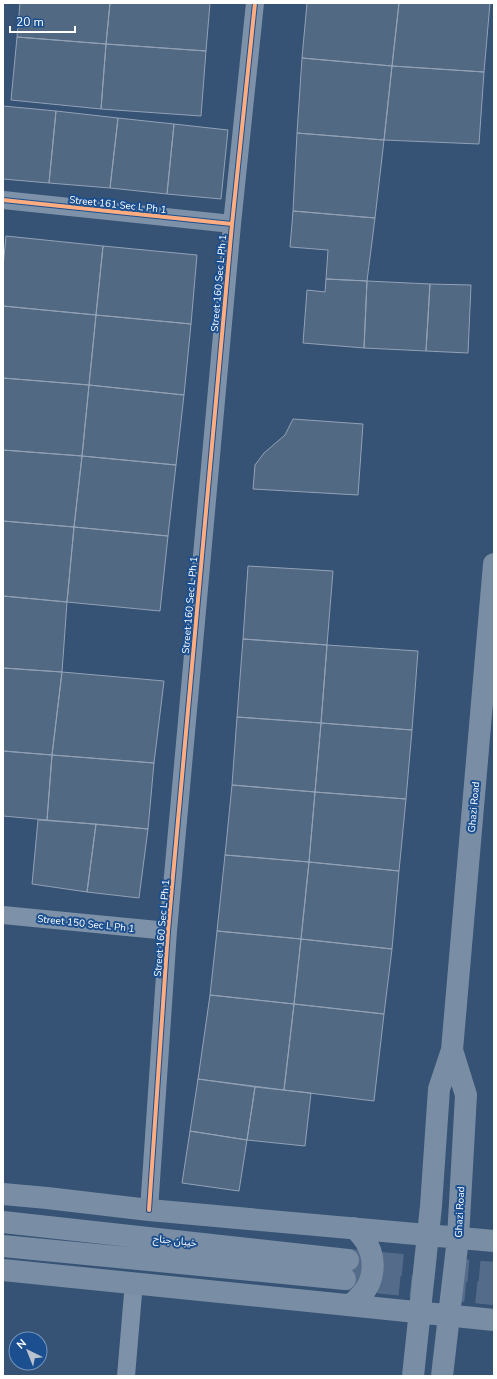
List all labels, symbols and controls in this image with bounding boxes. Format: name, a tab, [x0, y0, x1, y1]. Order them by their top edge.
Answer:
scale bar	[10, 8, 75, 34]
text: 20 m	[16, 14, 44, 30]
street label: Street 161 Sec L Ph 1	[69, 193, 167, 217]
street label: Street 160 Sec L Ph 1	[208, 234, 230, 332]
street label: Street 160 Sec L Ph 1	[179, 556, 201, 654]
street label: Ghazi Road	[465, 781, 483, 833]
street label: Street 160 Sec L Ph 1	[151, 879, 173, 977]
street label: Street 150 Sec L Ph 1	[37, 912, 135, 936]
street label: Ghazi Road	[452, 1186, 468, 1238]
street label: خیبان جناح	[152, 1232, 198, 1250]
north arrow	[8, 1331, 48, 1371]
text: N	[13, 1336, 30, 1352]

